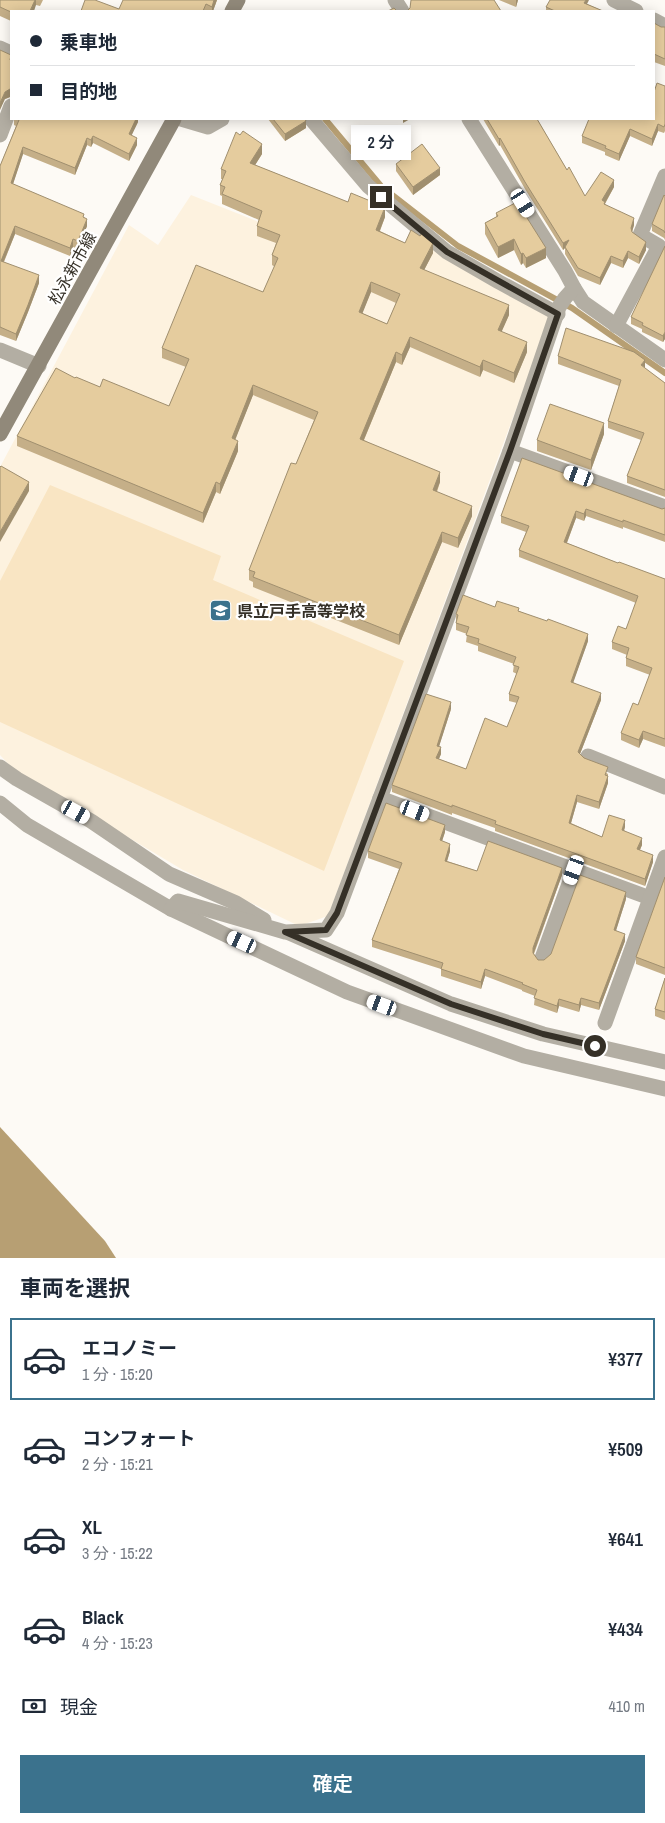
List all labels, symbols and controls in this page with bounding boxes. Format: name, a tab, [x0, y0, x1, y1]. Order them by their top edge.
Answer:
text: 乗車地	[60, 29, 117, 55]
text: 目的地	[60, 78, 117, 104]
callout: 2 分	[351, 124, 411, 160]
text: 2 分	[368, 131, 394, 153]
route end	[370, 186, 392, 208]
car	[508, 186, 537, 220]
street label: 松永新市線	[43, 228, 101, 308]
car	[562, 464, 595, 488]
school or university icon: 県立戸手高等学校	[209, 599, 233, 623]
place label: 県立戸手高等学校	[237, 600, 365, 622]
car	[59, 798, 92, 826]
car	[398, 799, 431, 823]
car	[561, 853, 586, 887]
car	[225, 929, 258, 955]
car	[365, 993, 398, 1017]
route start	[584, 1035, 606, 1057]
text: 車両を選択	[20, 1273, 130, 1303]
text: エコノミー	[82, 1335, 177, 1361]
icon: car	[22, 1337, 67, 1382]
text: ¥377	[608, 1346, 643, 1372]
text: 1 分 · 15:20	[82, 1363, 153, 1385]
text: コンフォート	[82, 1425, 195, 1451]
icon: car	[22, 1427, 67, 1472]
text: ¥509	[608, 1436, 643, 1462]
text: 2 分 · 15:21	[82, 1453, 153, 1475]
text: XL	[82, 1514, 102, 1540]
icon: car	[22, 1517, 67, 1562]
text: ¥641	[608, 1526, 643, 1552]
text: 3 分 · 15:22	[82, 1542, 153, 1564]
text: Black	[82, 1604, 124, 1630]
icon: car	[22, 1607, 67, 1652]
text: ¥434	[608, 1616, 643, 1642]
text: 4 分 · 15:23	[82, 1632, 153, 1654]
icon: cash	[20, 1692, 48, 1720]
text: 現金	[60, 1694, 98, 1720]
text: 410 m	[609, 1695, 645, 1717]
button: 確定	[20, 1755, 645, 1813]

